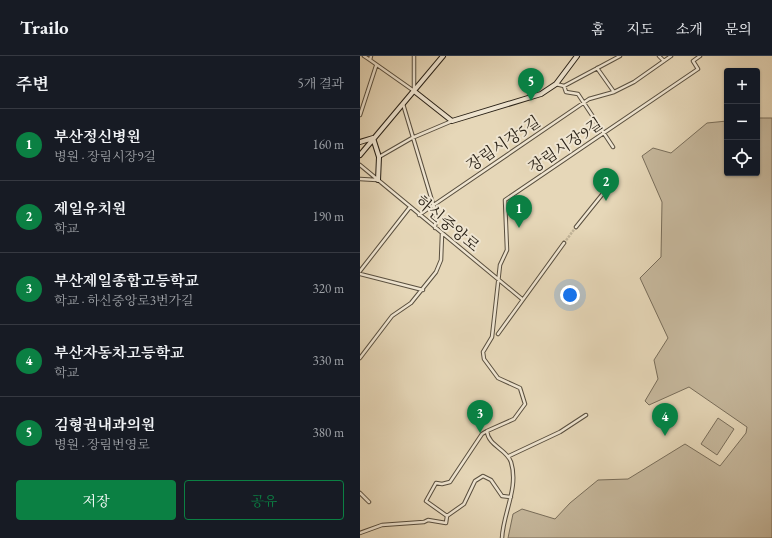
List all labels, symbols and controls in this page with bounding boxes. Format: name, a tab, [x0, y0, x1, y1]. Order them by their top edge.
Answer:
text: Trailo	[20, 15, 69, 40]
text: 홈	[591, 20, 605, 38]
text: 지도	[627, 20, 654, 38]
text: 소개	[676, 20, 703, 38]
text: 문의	[725, 20, 752, 38]
pin: 5	[518, 68, 544, 101]
map controls	[724, 68, 760, 176]
button: +	[724, 68, 760, 104]
text: 주변	[16, 73, 49, 95]
text: 5개 결과	[297, 75, 344, 92]
button: −	[724, 104, 760, 140]
street label: 장림시장5길	[462, 111, 544, 176]
street label: 장림시장9길	[524, 113, 606, 178]
text: 부산정신병원	[54, 127, 141, 146]
text: 1	[26, 136, 32, 153]
text: 160 m	[313, 136, 344, 153]
button: locate	[724, 140, 760, 176]
text: 병원 · 장림시장9길	[54, 148, 156, 165]
pin: 2	[593, 168, 619, 201]
street label: 하신중앙로	[411, 191, 484, 257]
pin: 1	[506, 195, 532, 228]
text: 제일유치원	[54, 199, 126, 218]
text: 2	[26, 208, 32, 225]
text: 190 m	[313, 208, 344, 225]
text: 학교	[54, 220, 79, 237]
text: 부산제일종합고등학교	[54, 271, 199, 290]
text: 3	[26, 280, 32, 297]
text: 320 m	[313, 280, 344, 297]
your location	[560, 285, 580, 305]
text: 학교 · 하신중앙로3번가길	[54, 292, 194, 309]
text: 부산자동차고등학교	[54, 343, 184, 362]
text: 4	[26, 352, 32, 369]
text: 330 m	[313, 352, 344, 369]
text: 학교	[54, 364, 79, 381]
pin: 3	[467, 400, 493, 433]
pin: 4	[652, 403, 678, 436]
text: 김형권내과의원	[54, 415, 155, 434]
text: 5	[26, 424, 32, 441]
text: 380 m	[313, 424, 344, 441]
text: 병원 · 장림번영로	[54, 436, 150, 453]
button: 저장	[16, 480, 176, 520]
button: 공유	[184, 480, 344, 520]

